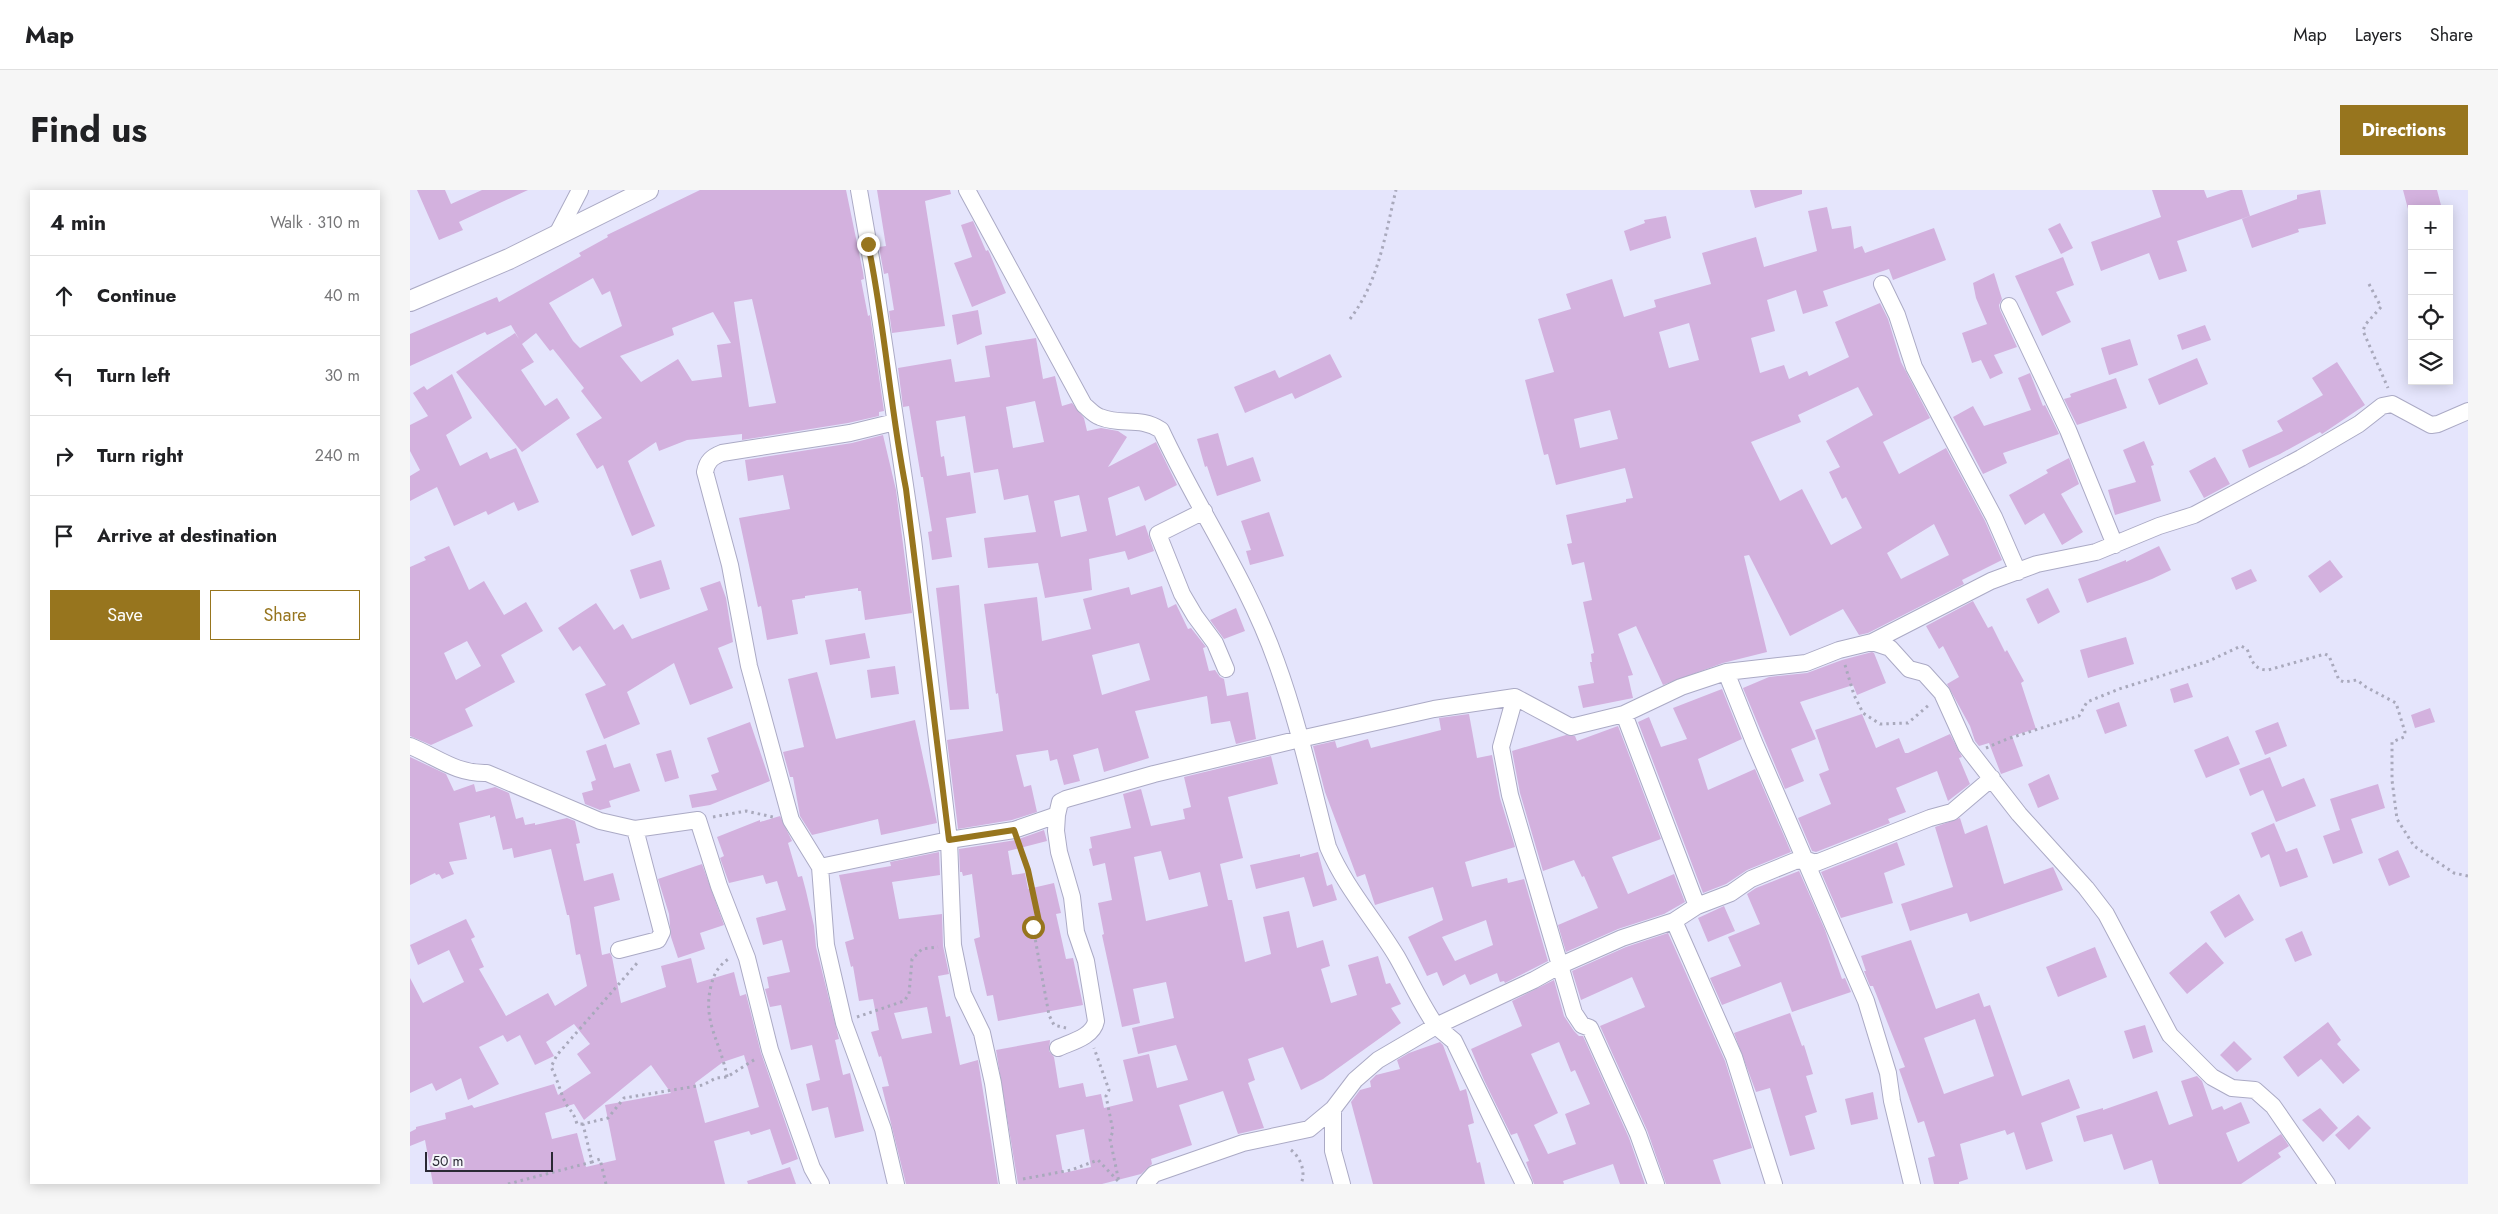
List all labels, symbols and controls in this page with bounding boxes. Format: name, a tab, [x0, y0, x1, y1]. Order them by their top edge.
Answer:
text: Map	[25, 17, 74, 52]
text: Map	[2293, 22, 2327, 48]
text: Layers	[2355, 22, 2402, 48]
text: Share	[2430, 22, 2473, 48]
text: Find us	[30, 105, 147, 155]
button: Directions	[2340, 105, 2468, 155]
map controls	[2408, 205, 2453, 385]
button: +	[2408, 205, 2453, 250]
text: 4 min	[50, 208, 106, 238]
text: Walk · 310 m	[270, 211, 360, 234]
route end	[857, 233, 880, 256]
button: −	[2408, 250, 2453, 295]
icon: ahead	[50, 282, 78, 310]
text: Continue	[97, 282, 176, 309]
text: 40 m	[324, 284, 360, 307]
button: locate	[2408, 295, 2453, 340]
button: layers	[2408, 340, 2453, 385]
icon: left	[50, 362, 78, 390]
text: Turn left	[97, 362, 170, 389]
text: 30 m	[324, 364, 360, 387]
icon: right	[50, 442, 78, 470]
text: Turn right	[97, 442, 183, 469]
text: 240 m	[315, 444, 360, 467]
icon: arrive	[50, 522, 78, 550]
text: Arrive at destination	[97, 522, 277, 549]
button: Save	[50, 590, 200, 640]
button: Share	[210, 590, 360, 640]
route start	[1022, 916, 1045, 939]
scale bar	[425, 1149, 552, 1172]
text: 50 m	[432, 1151, 463, 1171]

